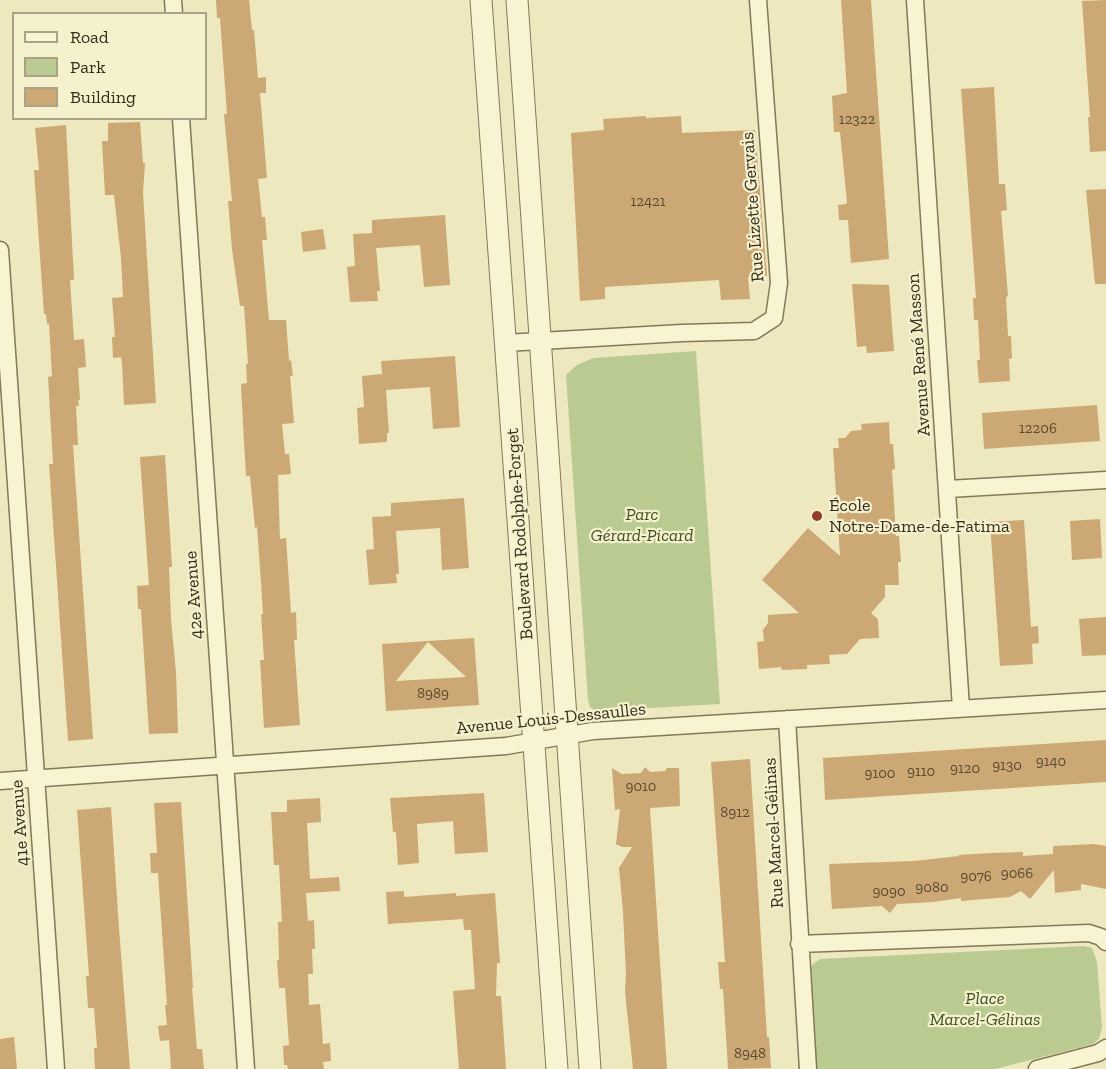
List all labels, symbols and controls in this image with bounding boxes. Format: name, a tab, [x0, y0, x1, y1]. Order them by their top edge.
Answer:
legend	[12, 12, 207, 120]
text: Road	[70, 26, 109, 48]
text: Park	[70, 56, 106, 78]
text: Building	[70, 86, 136, 108]
house number: 12322	[839, 111, 875, 129]
street label: Rue Lizette Gervais	[737, 131, 769, 283]
house number: 12421	[630, 193, 666, 211]
street label: Avenue René Masson	[903, 273, 935, 437]
house number: 12206	[1019, 420, 1057, 438]
street label: Boulevard Rodolphe-Forget	[502, 427, 538, 641]
place label: École Notre-Dame-de-Fatima	[829, 495, 1010, 538]
park label: Parc Gérard-Picard	[591, 504, 693, 546]
marker: École Notre-Dame-de-Fatima	[810, 509, 824, 523]
street label: 42e Avenue	[180, 550, 208, 640]
house number: 8989	[417, 685, 449, 703]
street label: Avenue Louis-Dessaulles	[455, 698, 647, 740]
house number: 9140	[1036, 753, 1066, 771]
street label: Rue Marcel-Gélinas	[759, 757, 789, 909]
house number: 9130	[992, 757, 1022, 775]
house number: 9120	[950, 760, 980, 778]
house number: 9110	[907, 763, 935, 781]
house number: 9100	[864, 765, 896, 783]
house number: 9010	[625, 778, 657, 796]
street label: 41e Avenue	[6, 779, 34, 867]
house number: 8912	[720, 804, 750, 822]
house number: 9066	[1001, 865, 1033, 883]
house number: 9076	[960, 868, 992, 886]
house number: 9080	[915, 879, 949, 897]
house number: 9090	[872, 883, 906, 901]
park label: Place Marcel-Gélinas	[929, 988, 1041, 1030]
house number: 8948	[734, 1045, 766, 1063]

